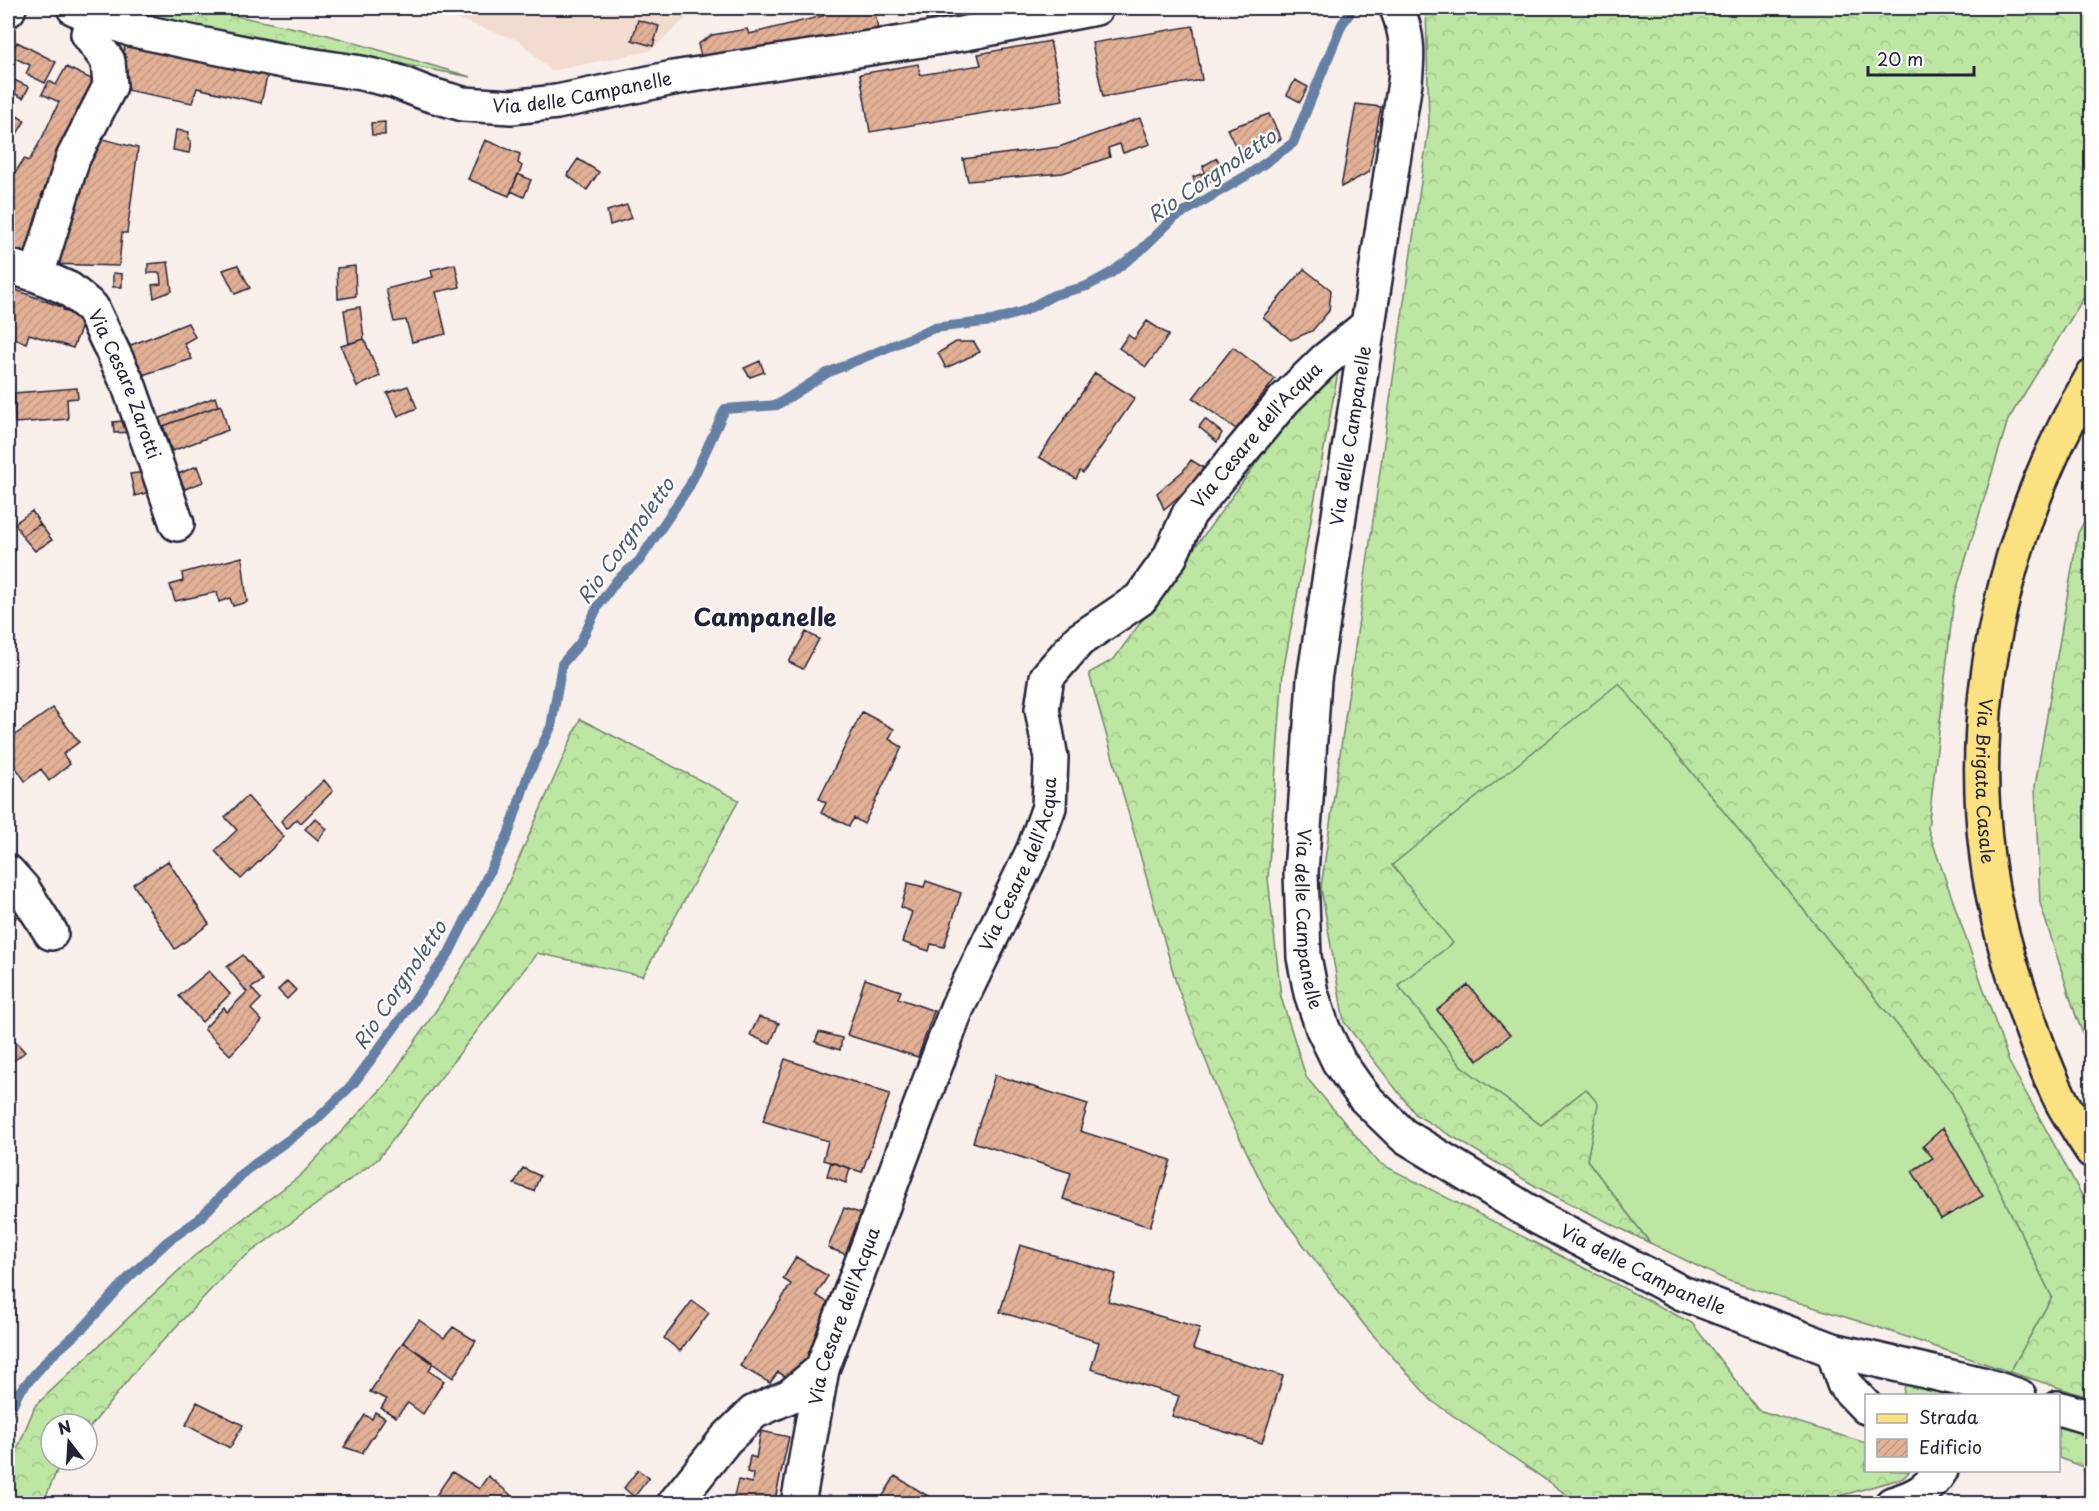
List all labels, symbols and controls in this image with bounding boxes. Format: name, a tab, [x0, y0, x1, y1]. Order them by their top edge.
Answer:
scale bar	[1868, 39, 1974, 77]
text: 20 m	[1877, 45, 1923, 72]
street label: Via delle Campanelle	[491, 64, 674, 119]
water label: Rio Corgnoletto	[1141, 120, 1283, 229]
street label: Via Cesare Zarotti	[82, 304, 168, 462]
street label: Via delle Campanelle	[1322, 344, 1377, 528]
street label: Via Cesare dell'Acqua	[1184, 355, 1328, 514]
water label: Rio Corgnoletto	[569, 470, 682, 610]
district label: Campanelle	[693, 598, 837, 634]
street label: Via Brigata Casale	[1970, 697, 2003, 865]
street label: Via Cesare dell'Acqua	[971, 776, 1062, 956]
street label: Via delle Campanelle	[1289, 828, 1331, 1013]
water label: Rio Corgnoletto	[345, 913, 454, 1055]
street label: Via delle Campanelle	[1556, 1216, 1730, 1320]
street label: Via Cesare dell'Acqua	[801, 1222, 886, 1407]
legend	[1865, 1394, 2060, 1472]
text: Strada	[1919, 1403, 1979, 1430]
north arrow	[39, 1412, 99, 1472]
text: N	[55, 1413, 74, 1440]
text: Edificio	[1919, 1433, 1982, 1460]

